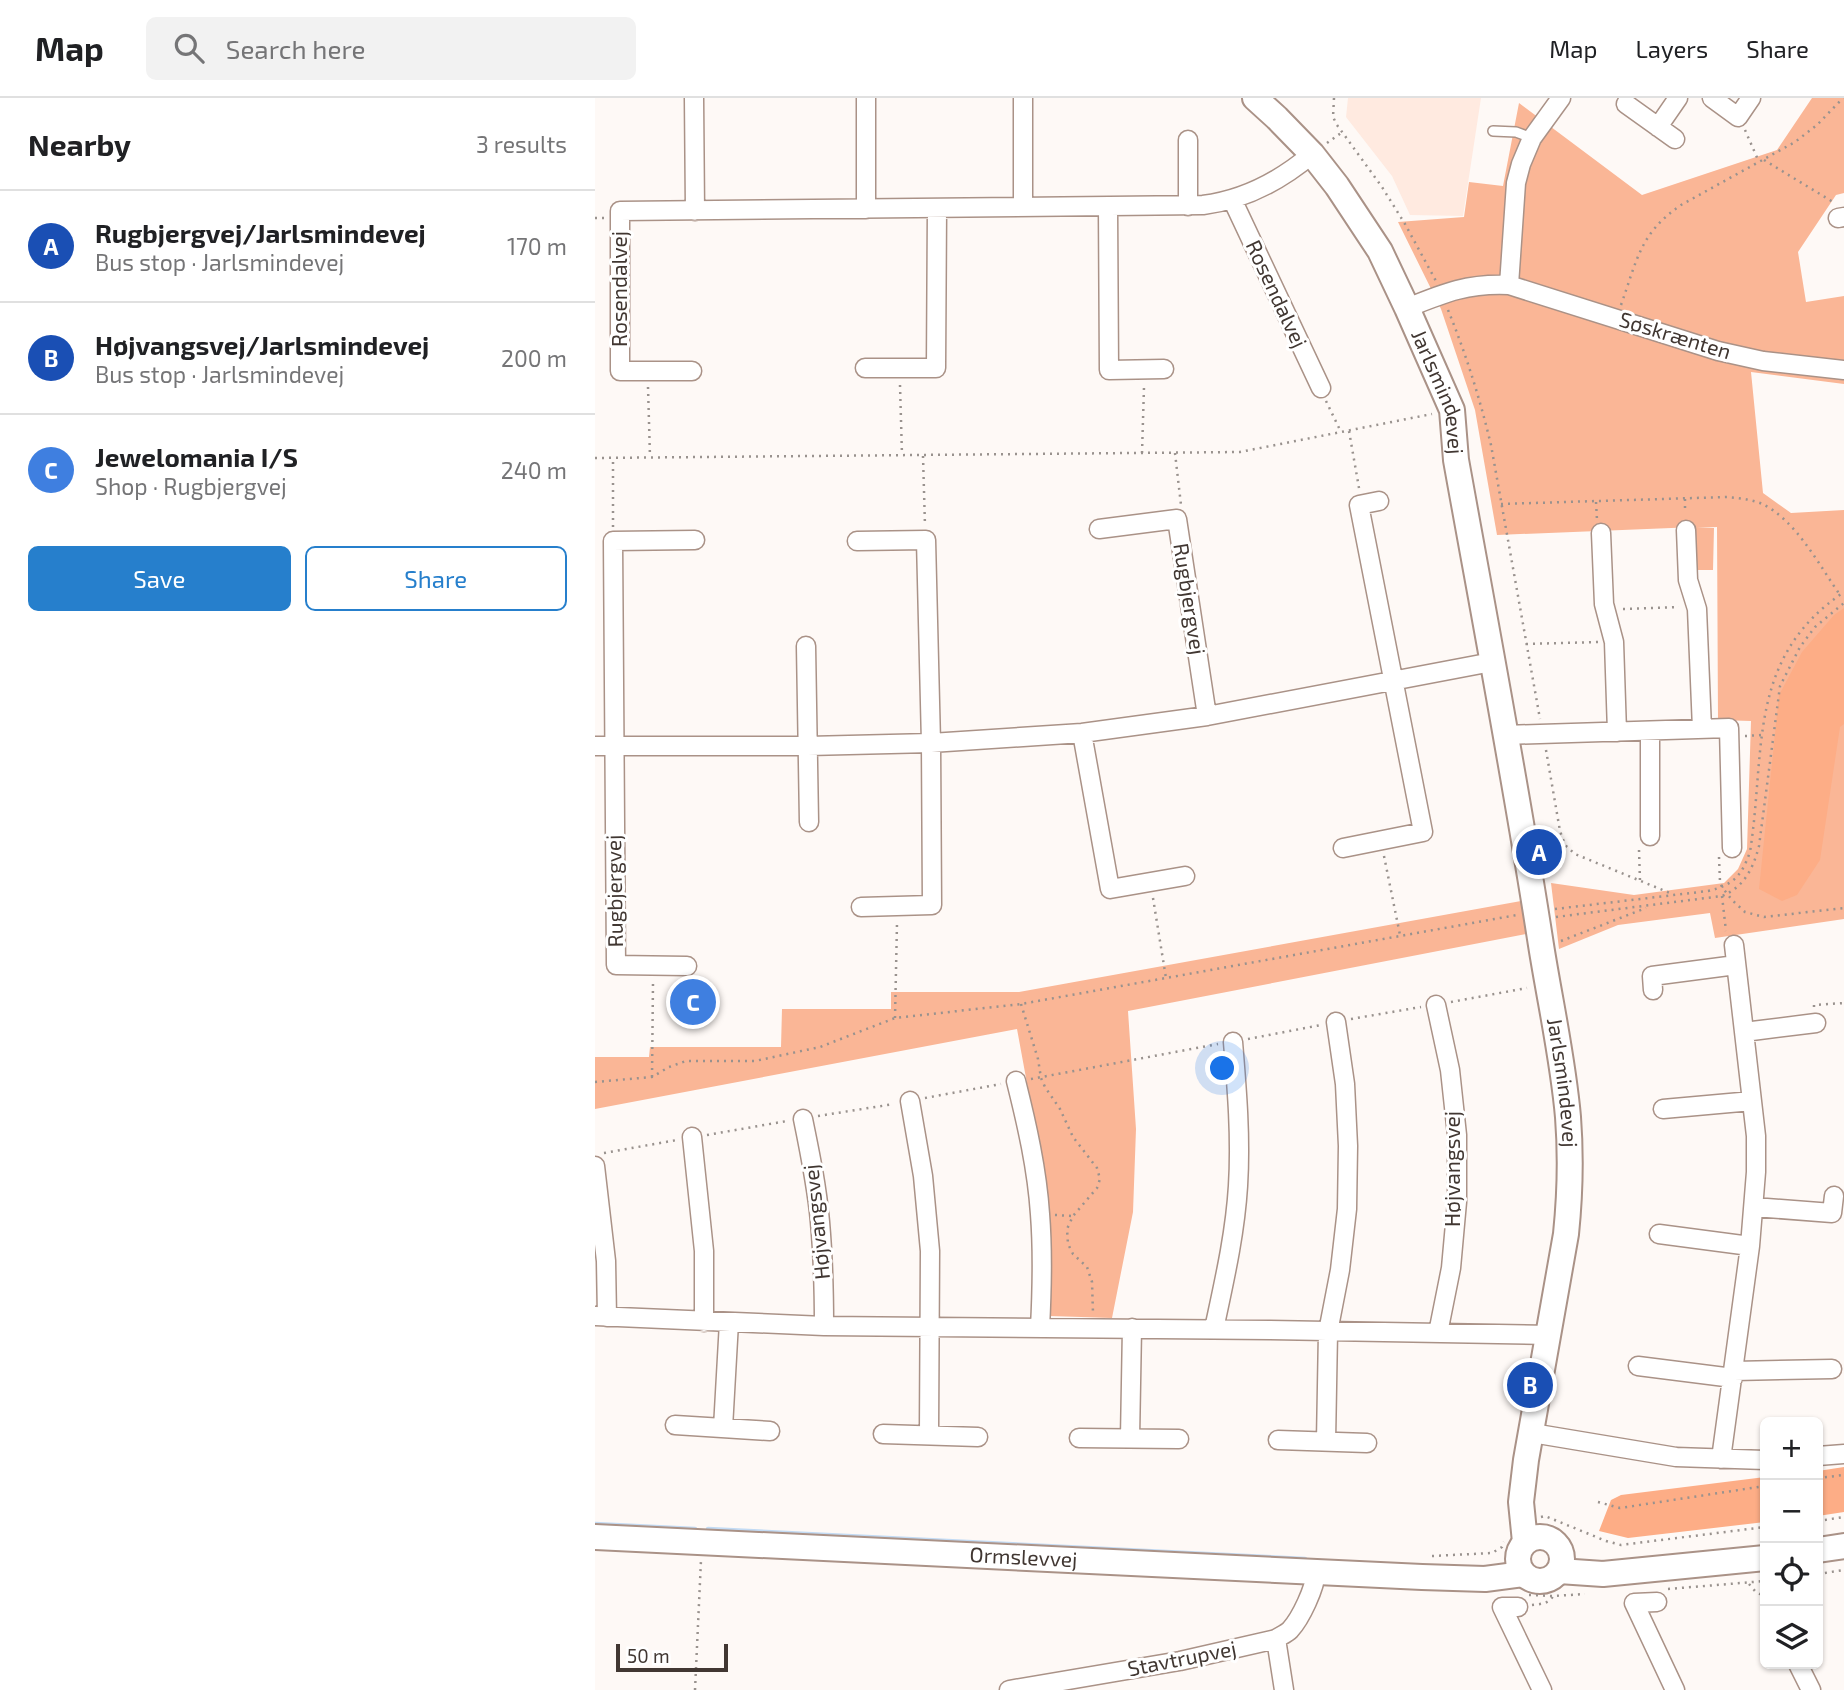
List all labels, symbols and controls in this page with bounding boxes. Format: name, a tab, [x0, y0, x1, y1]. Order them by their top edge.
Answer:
search box	[146, 17, 636, 80]
text: Map	[35, 28, 104, 68]
icon: search	[170, 29, 208, 67]
text: Search here	[226, 33, 365, 64]
text: Map	[1549, 34, 1597, 63]
text: Layers	[1635, 34, 1708, 63]
text: Share	[1746, 34, 1809, 63]
text: Nearby	[28, 126, 131, 162]
text: 3 results	[476, 130, 567, 158]
text: Rugbjergvej/Jarlsmindevej	[95, 217, 426, 248]
street label: Rosendalvej	[606, 231, 632, 347]
text: A	[43, 232, 59, 260]
text: 170 m	[507, 232, 567, 260]
street label: Rosendalvej	[1241, 236, 1313, 352]
text: Bus stop · Jarlsmindevej	[95, 248, 344, 276]
street label: Søskrænten	[1617, 306, 1734, 363]
street label: Jarlsmindevej	[1407, 325, 1469, 455]
text: Højvangsvej/Jarlsmindevej	[95, 329, 429, 360]
text: B	[44, 344, 58, 372]
text: 200 m	[501, 344, 567, 372]
text: Bus stop · Jarlsmindevej	[95, 360, 344, 388]
text: Jewelomania I/S	[95, 441, 298, 472]
text: C	[44, 456, 58, 484]
text: 240 m	[501, 456, 567, 484]
text: Shop · Rugbjergvej	[95, 472, 287, 500]
street label: Rugbjergvej	[1168, 541, 1212, 657]
button: Save	[28, 546, 291, 611]
button: Share	[305, 546, 567, 611]
pin: A	[1516, 826, 1562, 878]
street label: Rugbjergvej	[600, 834, 628, 948]
pin: C	[670, 976, 716, 1028]
street label: Jarlsmindevej	[1543, 1015, 1584, 1148]
your location	[1205, 1051, 1239, 1085]
street label: Højvangsvej	[1439, 1111, 1465, 1227]
street label: Højvangsvej	[797, 1163, 835, 1281]
pin: B	[1507, 1359, 1553, 1411]
map controls	[1760, 1417, 1823, 1669]
button: +	[1760, 1417, 1823, 1480]
button: −	[1760, 1480, 1823, 1543]
street label: Ormslevvej	[969, 1541, 1078, 1572]
button: locate	[1760, 1543, 1823, 1606]
button: layers	[1760, 1606, 1823, 1669]
street label: Stavtrupvej	[1125, 1635, 1238, 1681]
scale bar	[616, 1641, 728, 1673]
text: 50 m	[627, 1644, 670, 1667]

